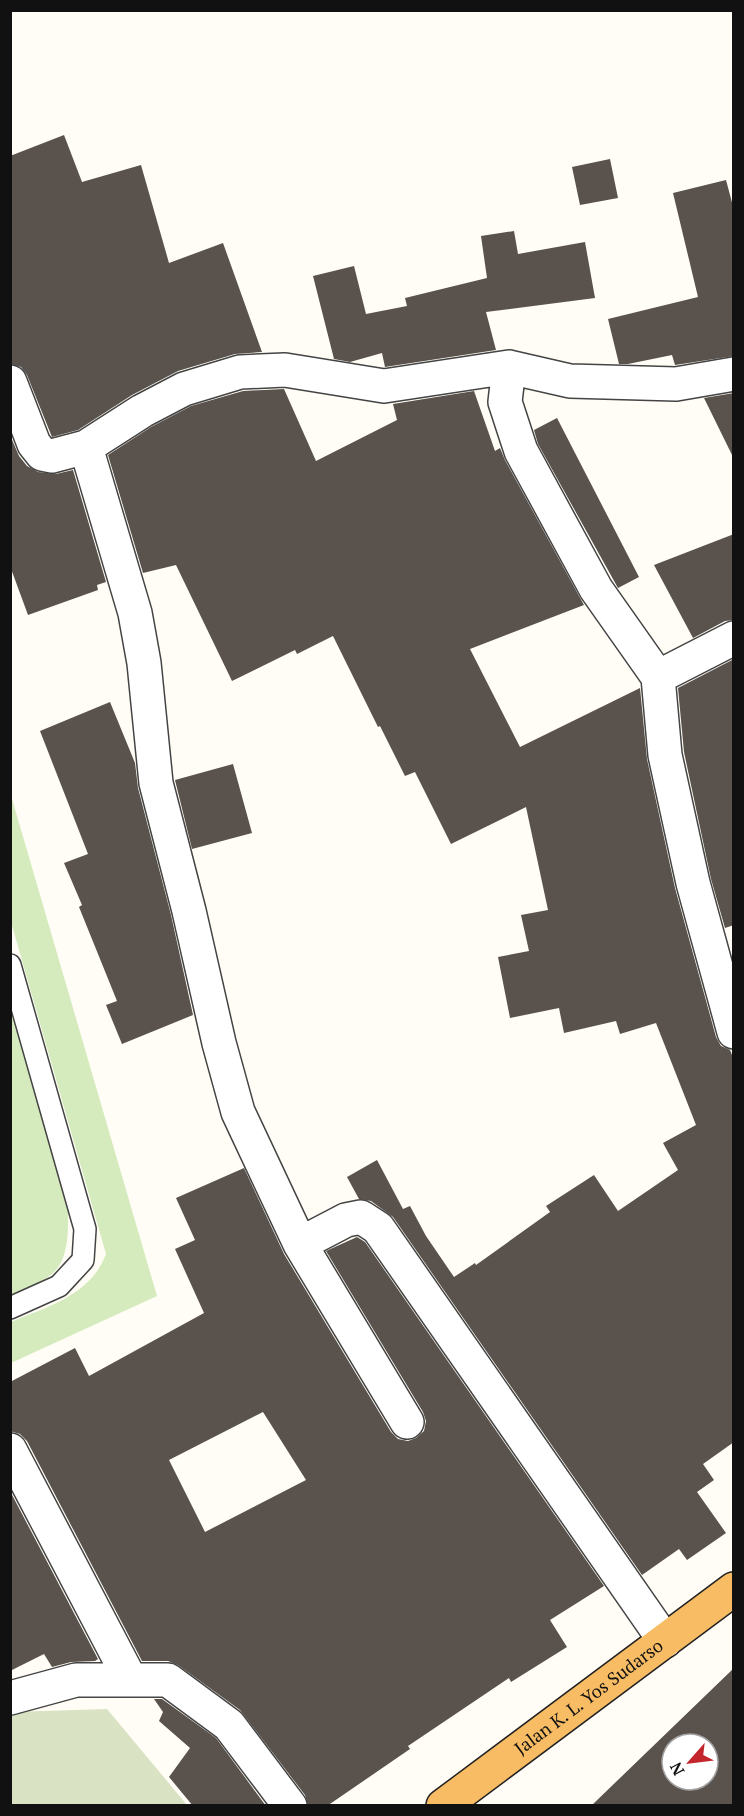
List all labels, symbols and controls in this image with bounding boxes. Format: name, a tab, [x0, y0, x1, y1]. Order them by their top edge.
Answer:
street label: Jalan K. L. Yos Sudarso	[509, 1633, 667, 1760]
north arrow	[660, 1732, 720, 1792]
text: N	[664, 1759, 689, 1780]

